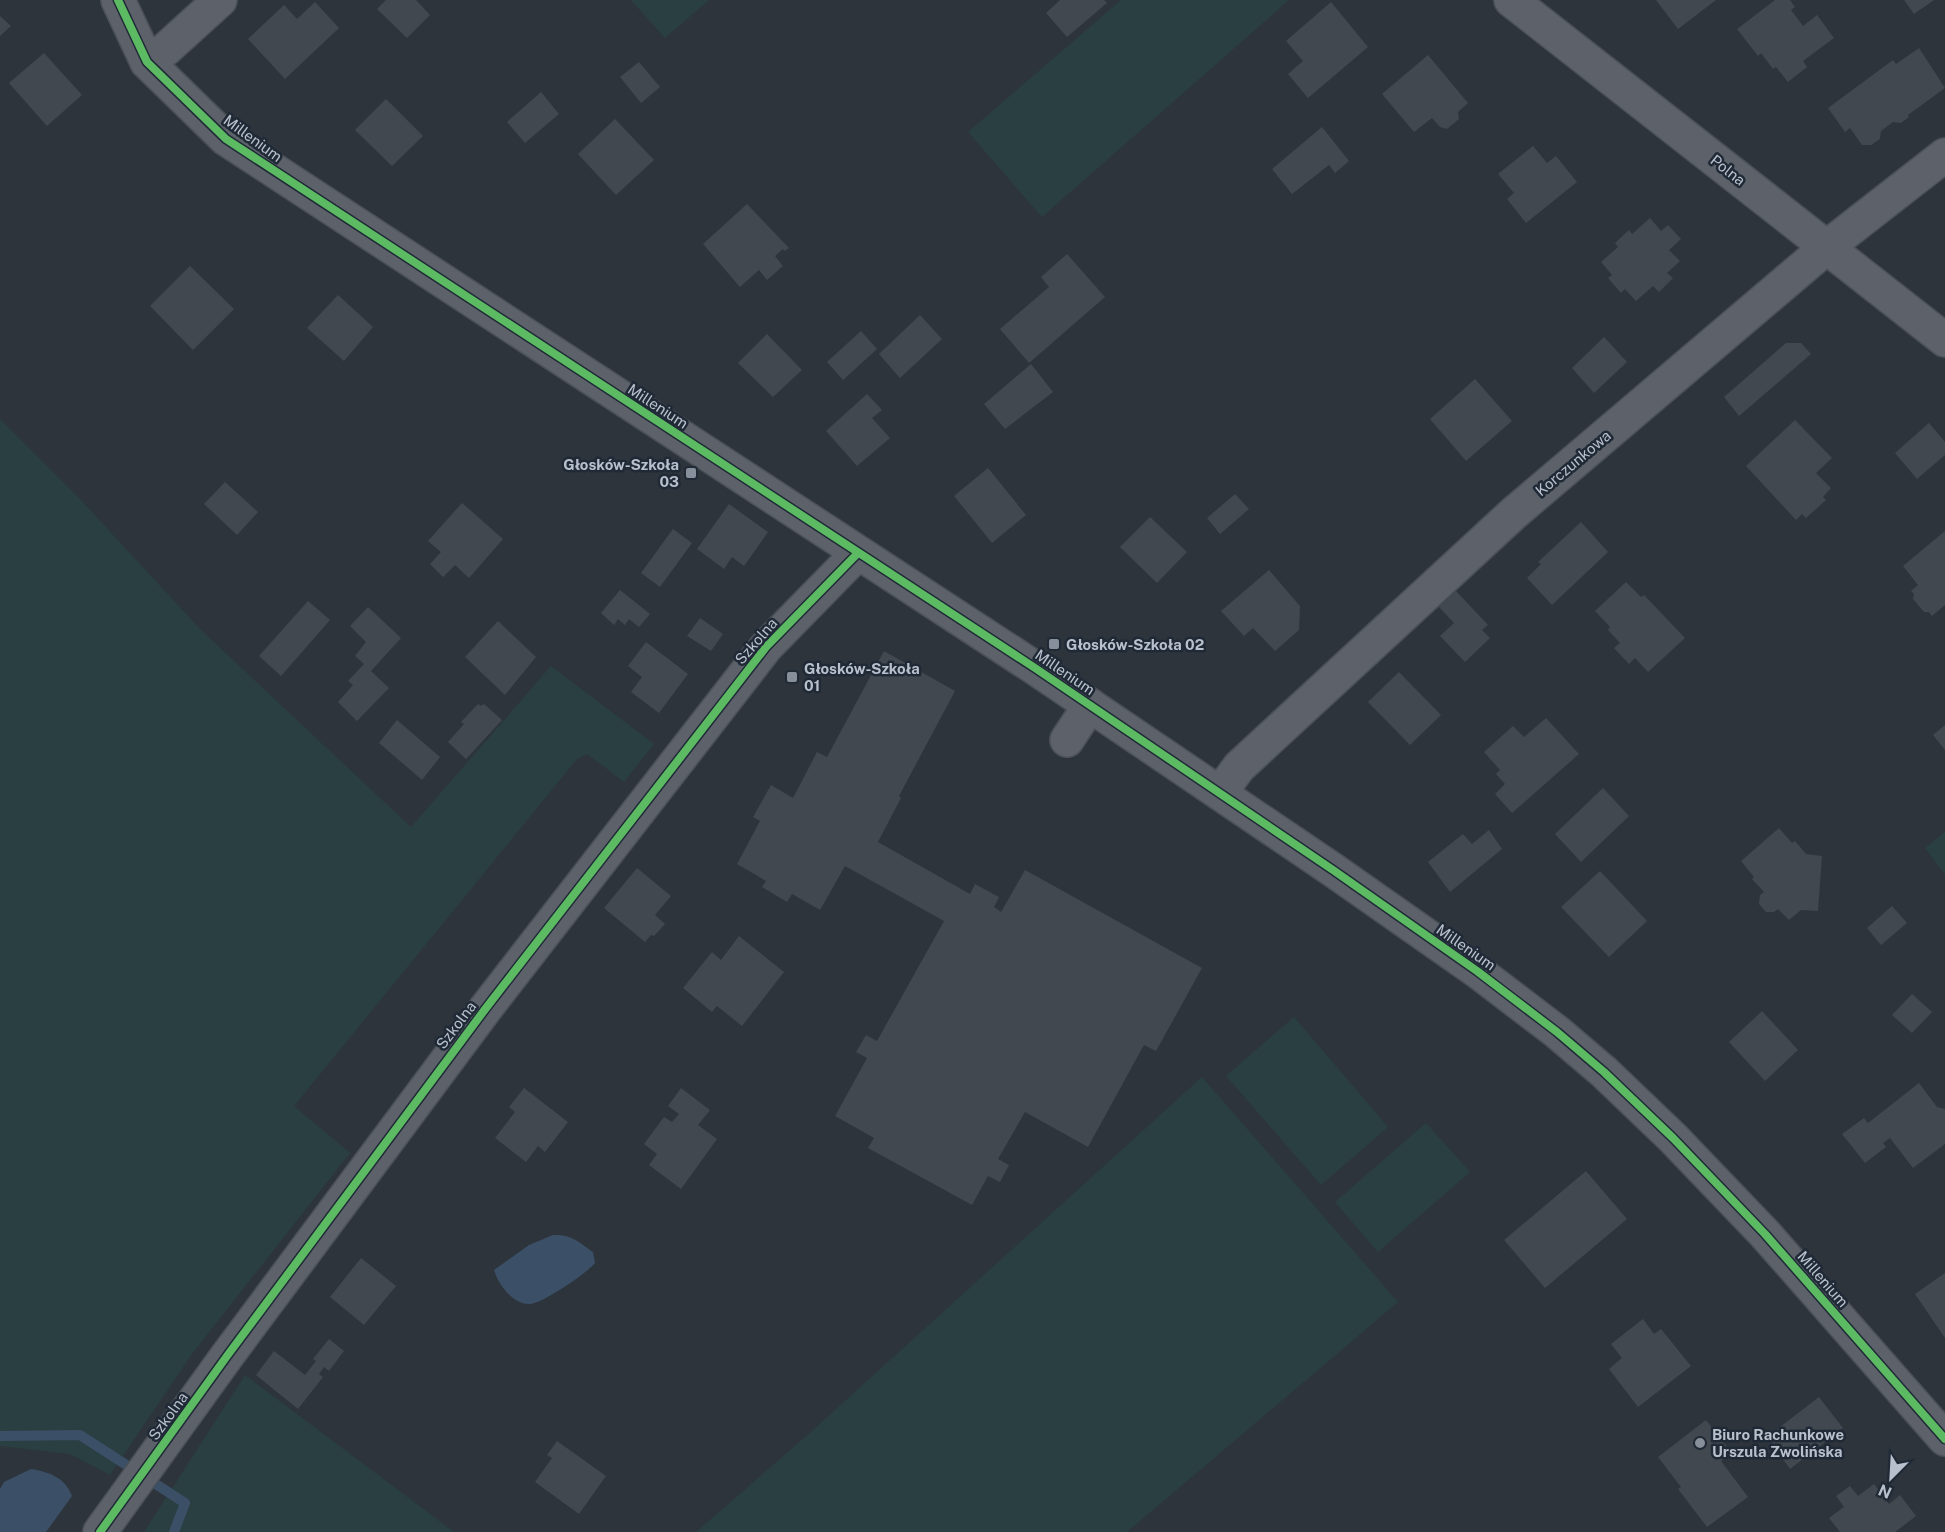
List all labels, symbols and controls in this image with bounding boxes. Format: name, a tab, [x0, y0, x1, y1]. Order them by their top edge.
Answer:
street label: Millenium	[220, 111, 286, 165]
street label: Polna	[1707, 151, 1749, 189]
street label: Millenium	[625, 380, 691, 432]
street label: Korczunkowa	[1532, 427, 1614, 499]
place label: Głosków-Szkoła 03	[563, 456, 679, 490]
marker: Głosków-Szkoła 03	[684, 466, 698, 480]
street label: Szkolna	[732, 615, 780, 667]
place label: Głosków-Szkoła 02	[1066, 636, 1204, 653]
marker: Głosków-Szkoła 02	[1047, 637, 1061, 651]
street label: Millenium	[1032, 646, 1098, 698]
place label: Głosków-Szkoła 01	[804, 660, 920, 694]
marker: Głosków-Szkoła 01	[785, 670, 799, 684]
street label: Millenium	[1433, 920, 1499, 974]
street label: Szkolna	[433, 998, 479, 1052]
street label: Millenium	[1794, 1248, 1852, 1310]
street label: Szkolna	[145, 1389, 191, 1443]
place label: Biuro Rachunkowe Urszula Zwolińska	[1712, 1426, 1844, 1460]
marker: Biuro Rachunkowe Urszula Zwolińska	[1693, 1436, 1707, 1450]
north arrow	[1861, 1448, 1921, 1508]
text: N	[1876, 1480, 1895, 1502]

